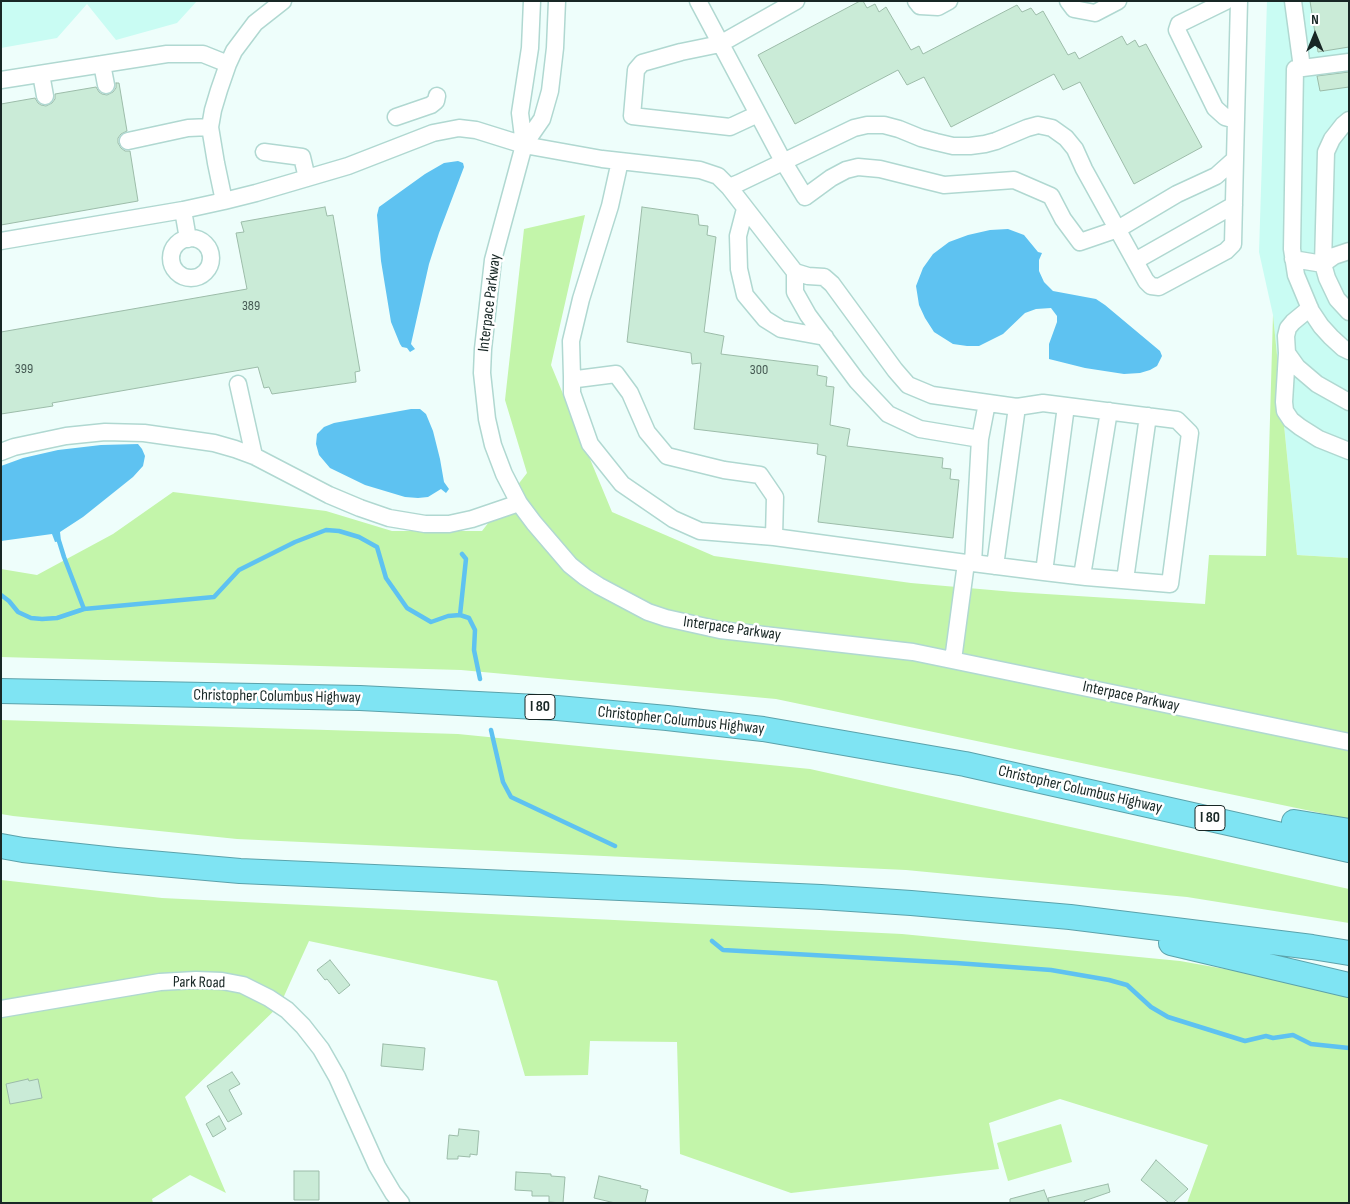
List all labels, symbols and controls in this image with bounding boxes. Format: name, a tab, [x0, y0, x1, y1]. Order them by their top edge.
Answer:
north arrow	[1290, 10, 1340, 60]
text: N	[1311, 11, 1319, 28]
street label: Interpace Parkway	[474, 253, 506, 353]
house number: 389	[242, 298, 260, 314]
house number: 399	[15, 361, 33, 377]
house number: 300	[750, 362, 768, 378]
street label: Interpace Parkway	[682, 613, 782, 645]
street label: Interpace Parkway	[1081, 677, 1181, 717]
street label: Christopher Columbus Highway	[193, 686, 361, 708]
road number: I 80	[525, 694, 555, 720]
street label: Christopher Columbus Highway	[597, 703, 765, 739]
street label: Christopher Columbus Highway	[996, 762, 1164, 818]
road number: I 80	[1195, 806, 1225, 830]
street label: Park Road	[173, 973, 225, 993]

